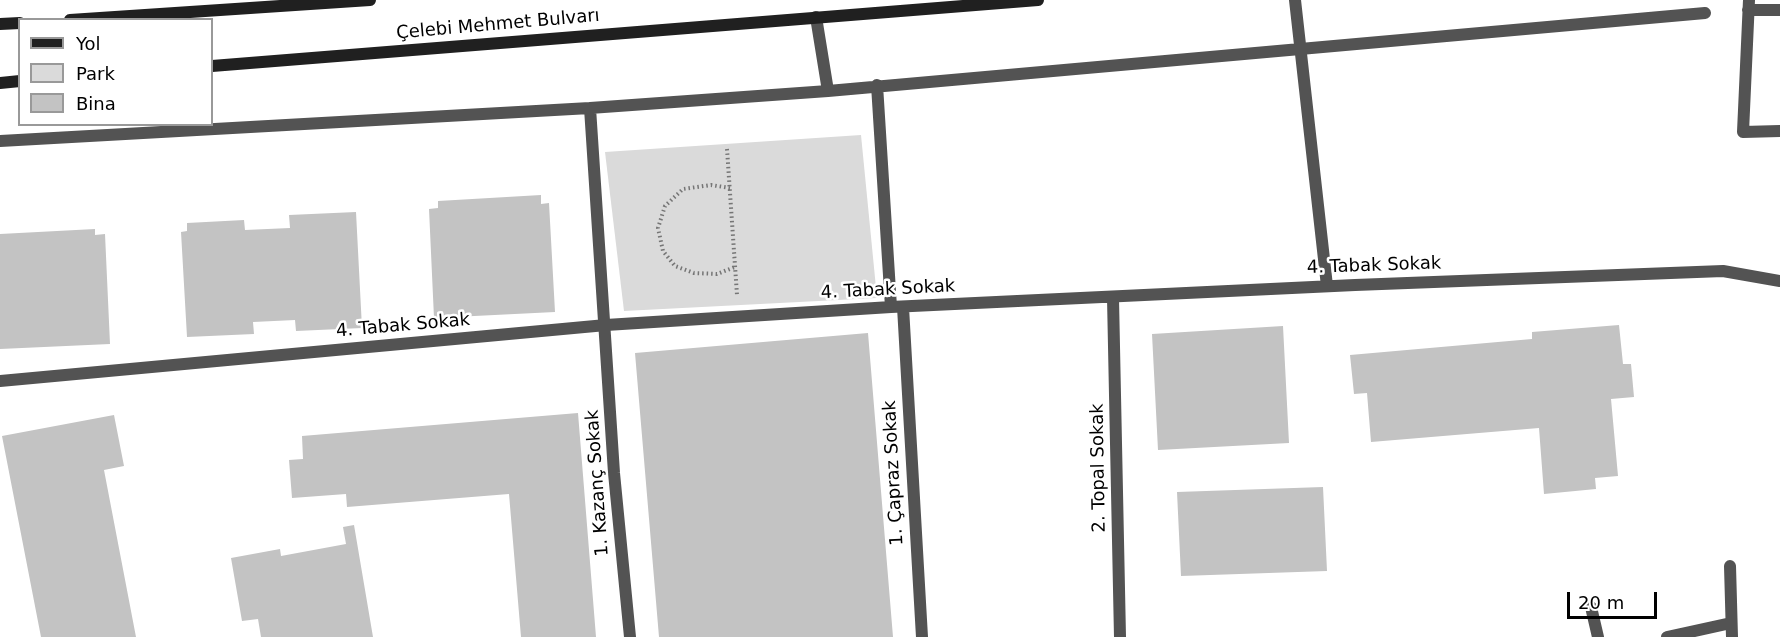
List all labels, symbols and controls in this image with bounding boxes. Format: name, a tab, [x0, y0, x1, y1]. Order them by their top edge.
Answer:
street label: Çelebi Mehmet Bulvarı	[395, 5, 601, 45]
legend	[18, 18, 213, 126]
text: Yol	[76, 33, 101, 54]
text: Park	[76, 63, 115, 84]
text: Bina	[76, 93, 116, 114]
street label: 4. Tabak Sokak	[1306, 253, 1442, 279]
street label: 4. Tabak Sokak	[820, 276, 956, 304]
street label: 4. Tabak Sokak	[335, 309, 471, 343]
street label: 1. Çapraz Sokak	[879, 400, 909, 546]
street label: 2. Topal Sokak	[1087, 403, 1111, 533]
street label: 1. Kazanç Sokak	[582, 409, 614, 557]
scale bar	[1570, 580, 1660, 618]
text: 20 m	[1578, 592, 1624, 613]

